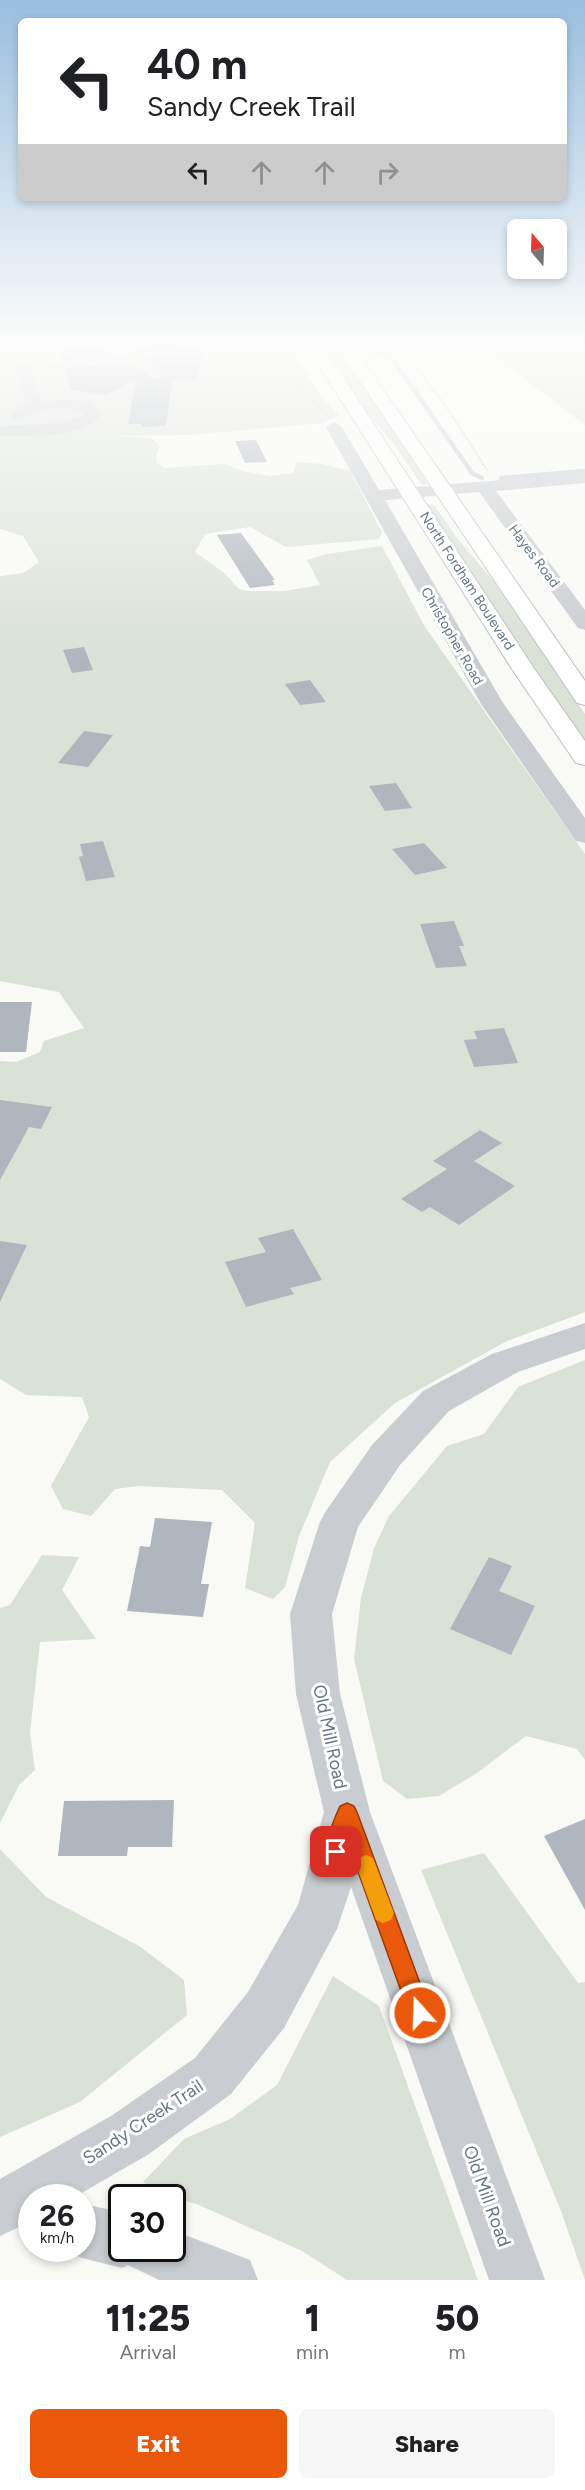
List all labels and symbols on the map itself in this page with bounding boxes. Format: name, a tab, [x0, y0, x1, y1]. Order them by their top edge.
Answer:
north arrow	[507, 219, 567, 279]
street label: North Fordham Boulevard	[416, 509, 518, 653]
street label: Hayes Road	[505, 521, 563, 591]
street label: Christopher Road	[417, 584, 487, 688]
street label: Old Mill Road	[308, 1683, 352, 1791]
pin	[310, 1826, 361, 1877]
position arrow	[388, 1981, 452, 2045]
street label: Sandy Creek Trail	[79, 2075, 207, 2169]
street label: Old Mill Road	[459, 2142, 515, 2250]
speed limit sign: 30	[108, 2184, 186, 2262]

